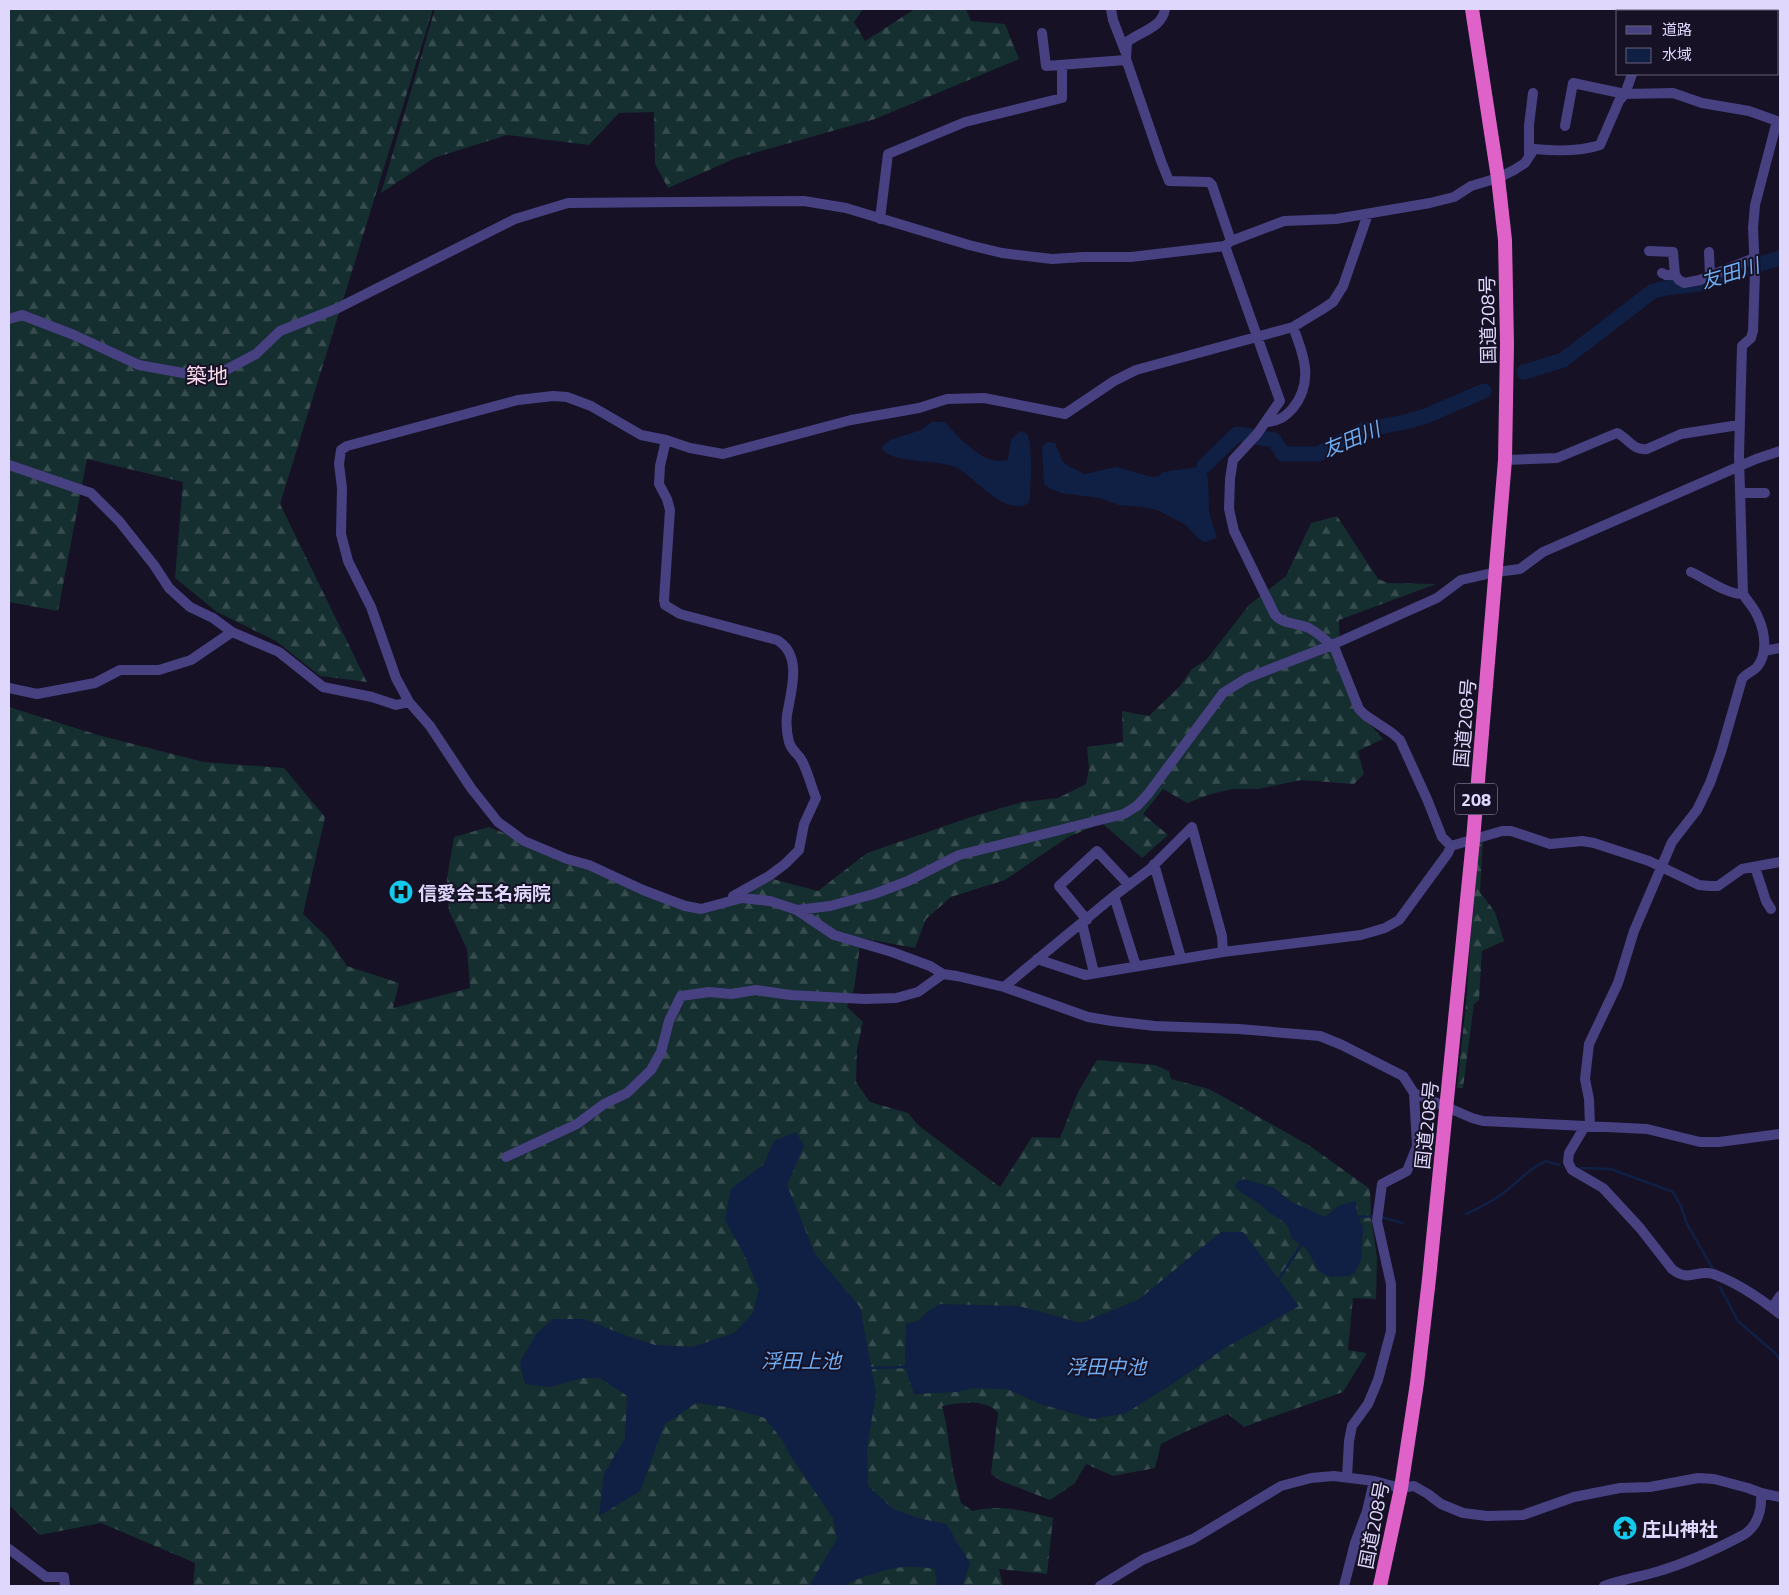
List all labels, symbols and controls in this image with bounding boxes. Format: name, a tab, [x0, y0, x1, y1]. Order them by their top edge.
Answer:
legend	[1616, 10, 1779, 75]
text: 道路	[1662, 18, 1692, 41]
text: 水域	[1662, 43, 1692, 66]
water label: 友田川	[1697, 249, 1765, 297]
street label: 国道208号	[1472, 275, 1502, 365]
district label: 築地	[186, 359, 228, 391]
water label: 友田川	[1317, 413, 1386, 465]
street label: 国道208号	[1446, 677, 1482, 769]
road number: 208	[1455, 784, 1497, 814]
place label: 信愛会玉名病院	[418, 878, 551, 907]
hospital icon: 信愛会玉名病院	[388, 879, 414, 905]
street label: 国道208号	[1407, 1079, 1445, 1171]
water label: 浮田上池	[761, 1345, 843, 1376]
water label: 浮田中池	[1066, 1351, 1148, 1382]
street label: 国道208号	[1350, 1479, 1396, 1571]
place label: 庄山神社	[1642, 1514, 1718, 1543]
temple icon: 庄山神社	[1612, 1515, 1638, 1541]

